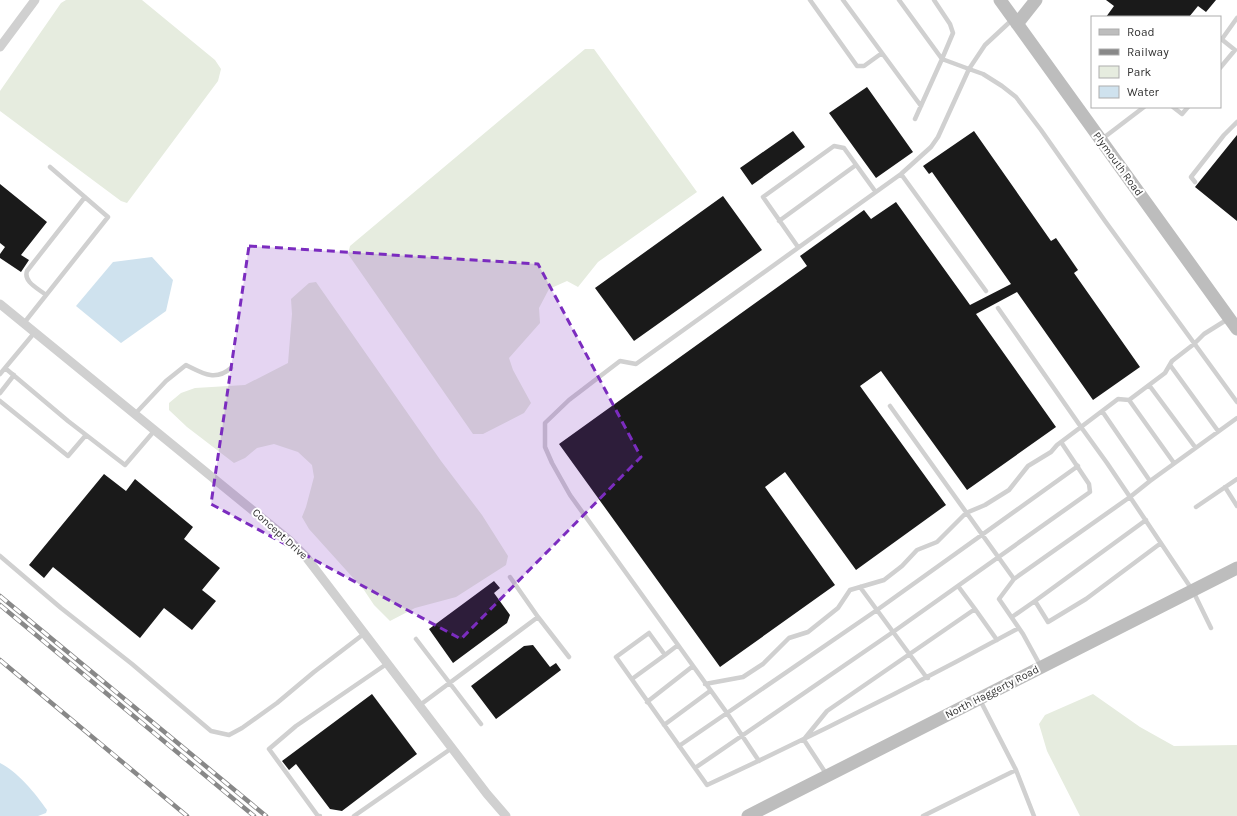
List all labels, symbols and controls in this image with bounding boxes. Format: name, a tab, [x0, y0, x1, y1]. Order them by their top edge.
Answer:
legend	[1091, 16, 1221, 108]
text: Road	[1127, 25, 1155, 39]
text: Railway	[1127, 45, 1169, 59]
text: Park	[1127, 65, 1152, 79]
text: Water	[1127, 85, 1160, 99]
street label: Plymouth Road	[1090, 129, 1146, 199]
street label: Concept Drive	[250, 506, 310, 562]
street label: North Haggerty Road	[943, 663, 1041, 721]

